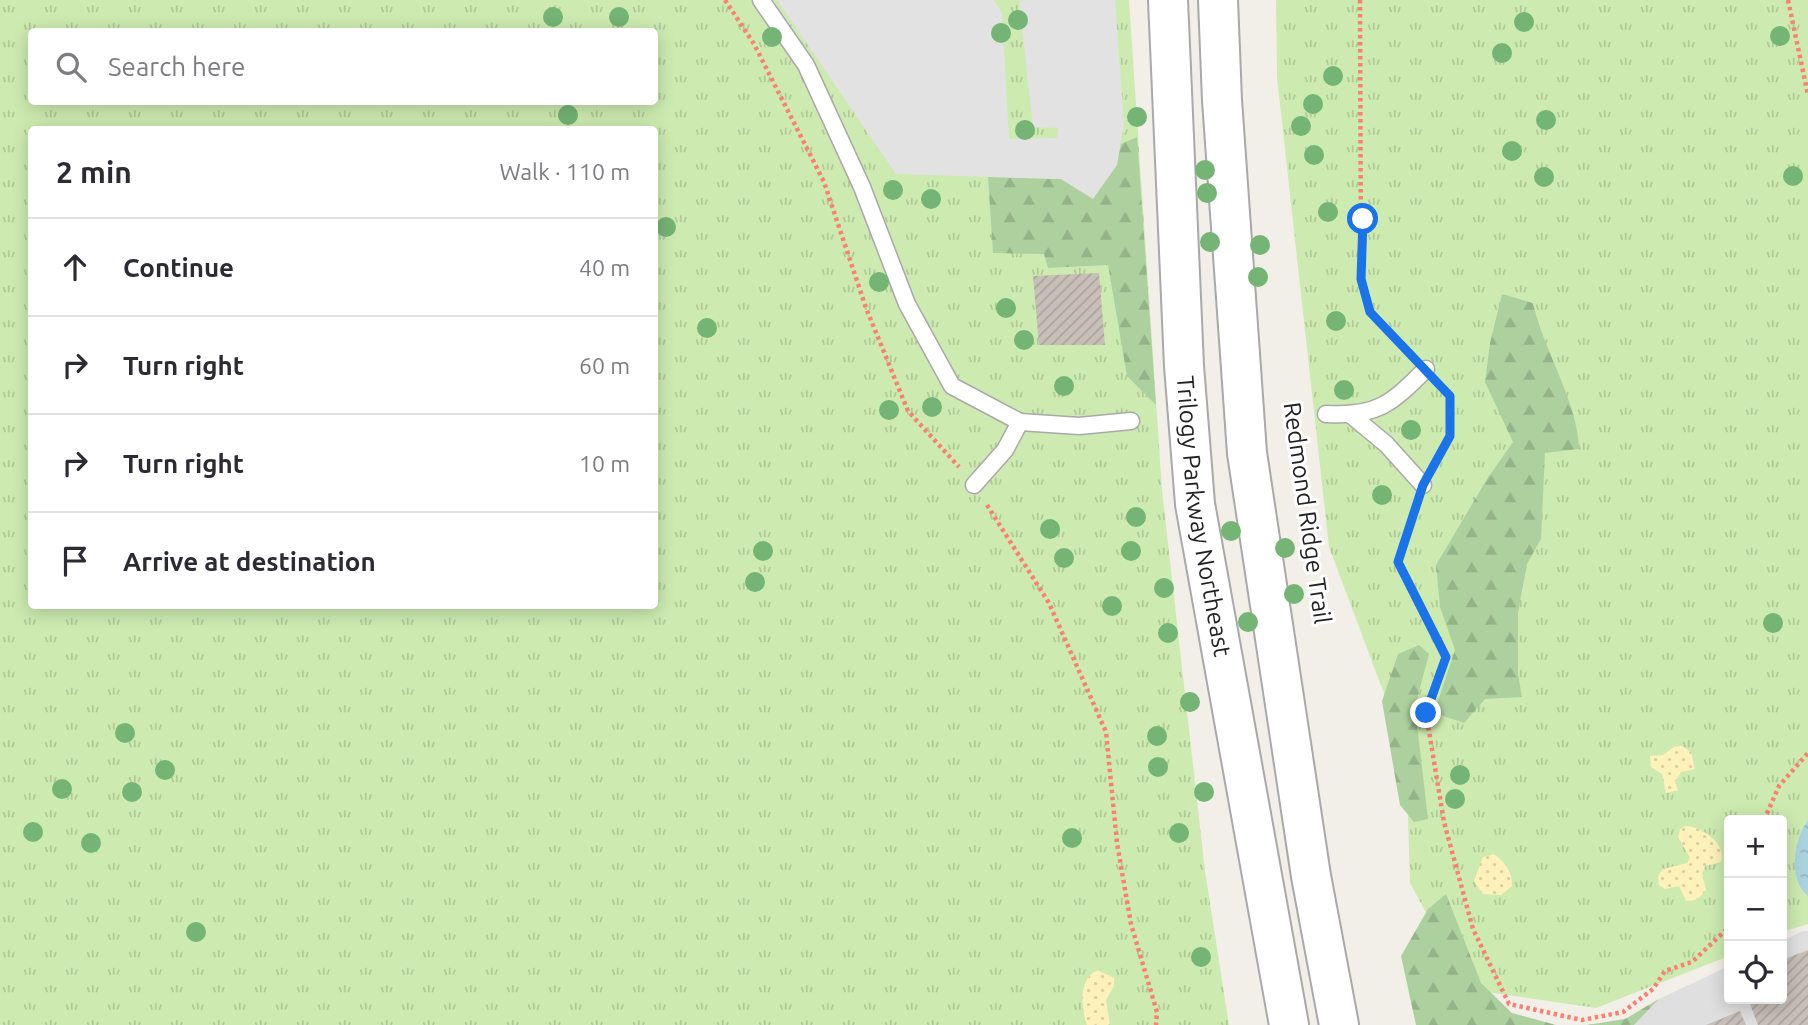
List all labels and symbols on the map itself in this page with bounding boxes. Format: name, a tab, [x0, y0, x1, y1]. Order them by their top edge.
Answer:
route start	[1347, 203, 1378, 234]
street label: Trilogy Parkway Northeast	[1172, 375, 1236, 659]
street label: Redmond Ridge Trail	[1279, 400, 1336, 626]
route end	[1410, 697, 1441, 728]

